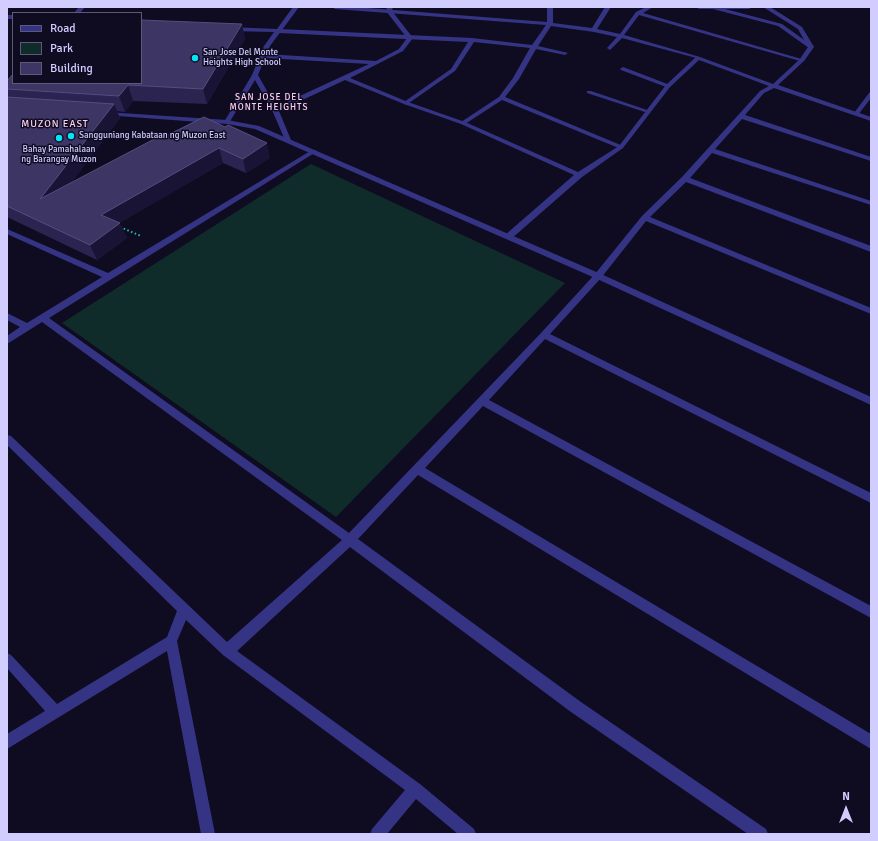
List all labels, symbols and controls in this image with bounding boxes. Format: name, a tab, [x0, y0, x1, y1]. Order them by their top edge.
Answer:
legend	[12, 12, 142, 84]
text: Road	[50, 21, 76, 36]
text: Park	[50, 41, 73, 56]
place label: San Jose Del Monte Heights High School	[203, 48, 281, 69]
marker: San Jose Del Monte Heights High School	[190, 53, 200, 63]
text: Building	[50, 61, 93, 76]
district label: SAN JOSE DEL MONTE HEIGHTS	[230, 93, 308, 114]
district label: MUZON EAST	[21, 118, 89, 130]
marker: Sangguniang Kabataan ng Muzon East	[66, 131, 76, 141]
place label: Sangguniang Kabataan ng Muzon East	[79, 131, 226, 141]
marker: Bahay Pamahalaan ng Barangay Muzon	[54, 133, 64, 143]
place label: Bahay Pamahalaan ng Barangay Muzon	[21, 145, 97, 166]
north arrow	[826, 789, 866, 829]
text: N	[842, 790, 850, 803]

